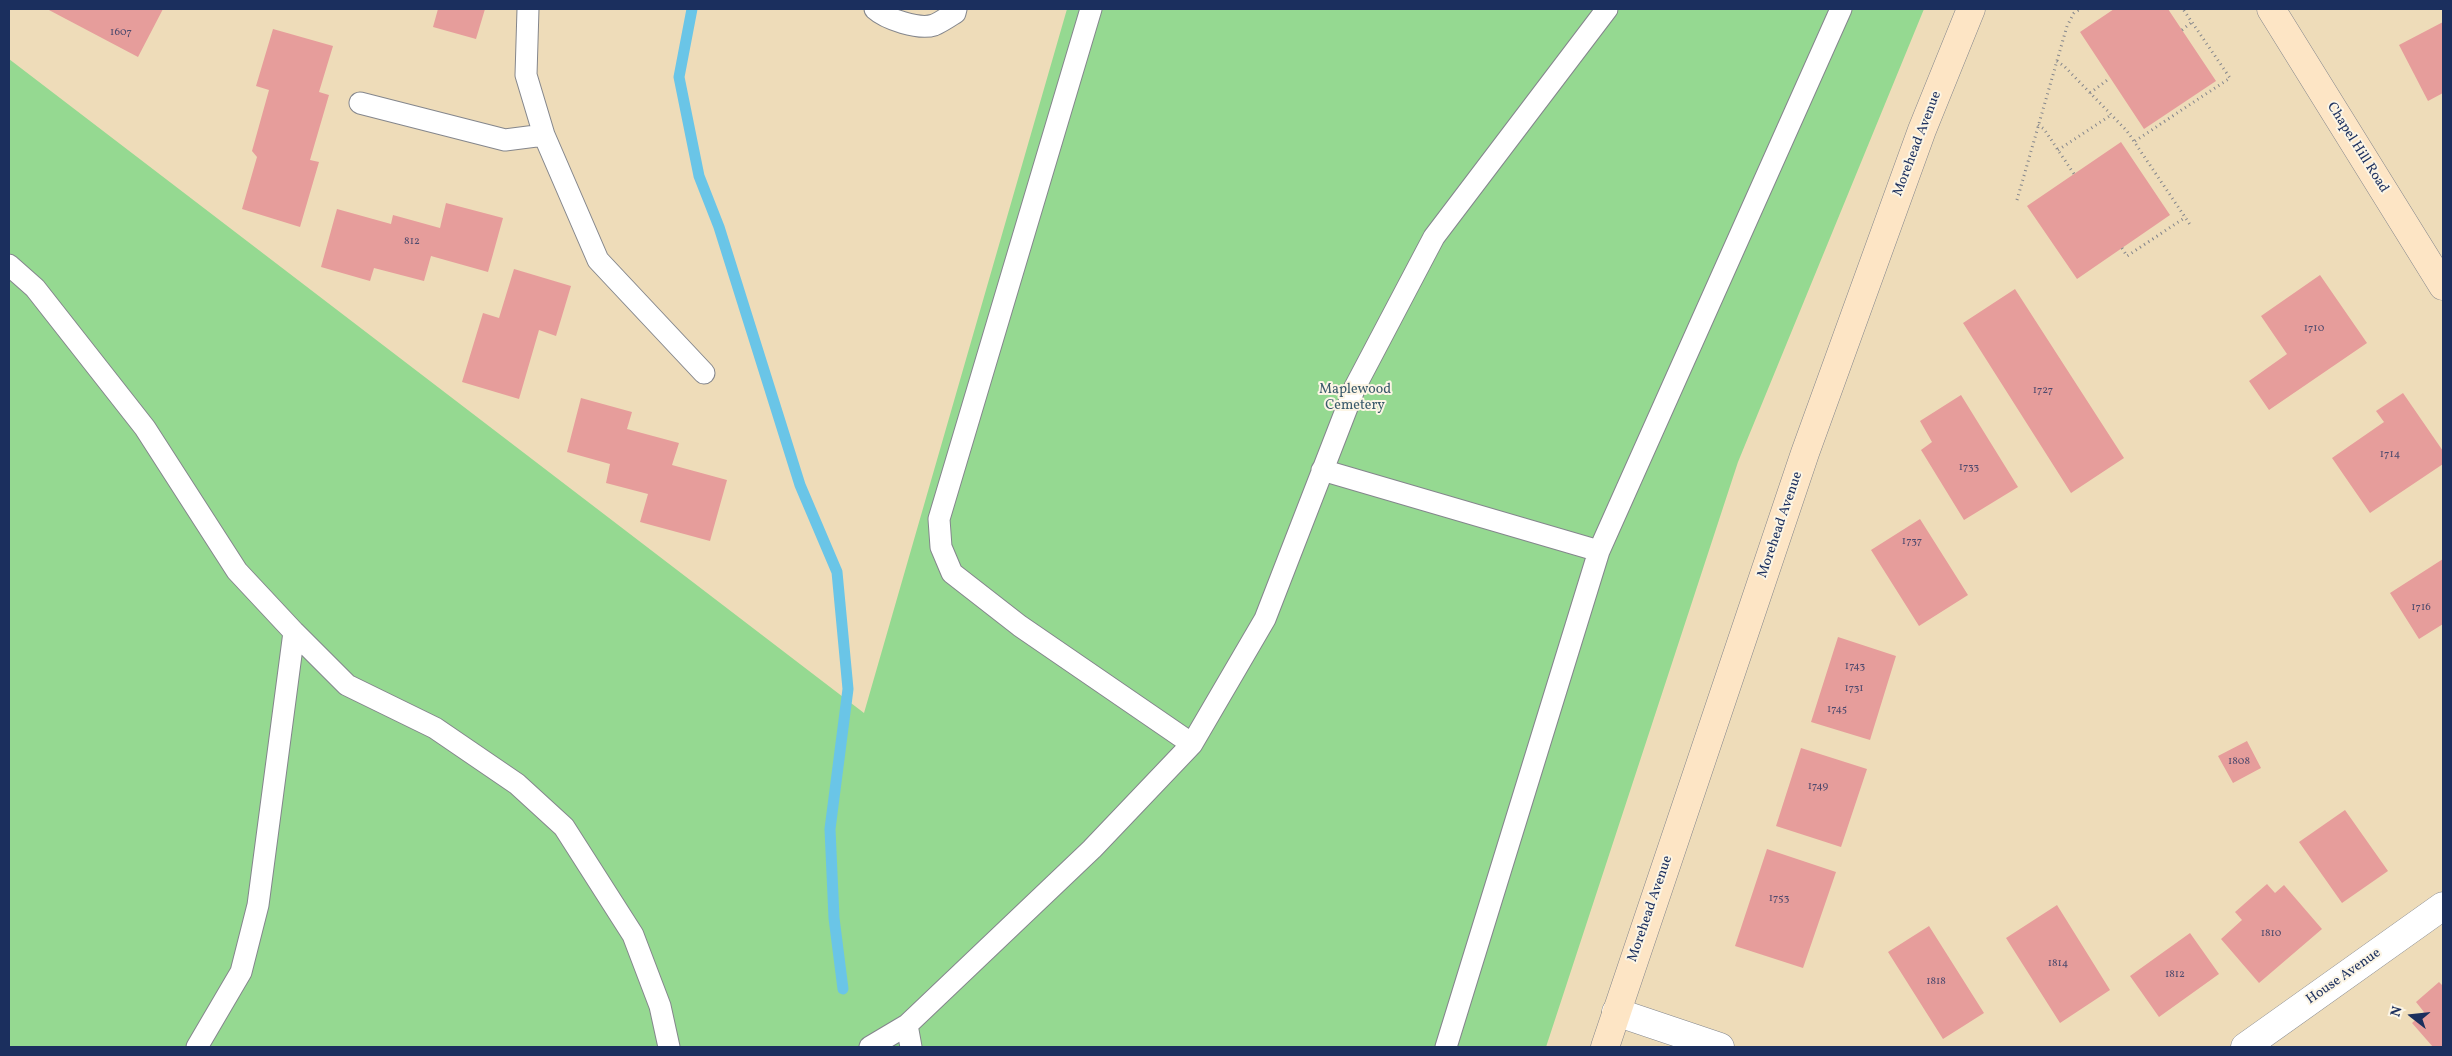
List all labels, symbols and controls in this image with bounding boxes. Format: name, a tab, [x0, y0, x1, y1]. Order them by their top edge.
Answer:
house number: 1607	[110, 26, 132, 40]
street label: Morehead Avenue	[1890, 89, 1946, 199]
street label: Chapel Hill Road	[2322, 100, 2392, 196]
house number: 812	[404, 235, 420, 249]
house number: 1710	[2304, 322, 2324, 336]
park label: Maplewood Cemetery	[1319, 382, 1391, 414]
house number: 1727	[2033, 384, 2053, 398]
house number: 1714	[2380, 448, 2400, 462]
house number: 1733	[1959, 461, 1979, 475]
street label: Morehead Avenue	[1755, 470, 1807, 580]
house number: 1737	[1902, 535, 1922, 549]
house number: 1716	[2411, 601, 2431, 615]
house number: 1743	[1845, 660, 1865, 674]
house number: 1731	[1844, 682, 1864, 696]
house number: 1745	[1827, 703, 1847, 717]
house number: 1808	[2228, 755, 2250, 769]
house number: 1749	[1808, 780, 1828, 794]
street label: Morehead Avenue	[1625, 854, 1677, 964]
house number: 1753	[1769, 892, 1789, 906]
house number: 1810	[2261, 927, 2281, 941]
street label: House Avenue	[2304, 945, 2384, 1009]
house number: 1814	[2048, 957, 2068, 971]
house number: 1812	[2165, 968, 2185, 982]
house number: 1818	[1926, 975, 1946, 989]
north arrow	[2387, 991, 2437, 1041]
text: N	[2387, 1004, 2408, 1019]

